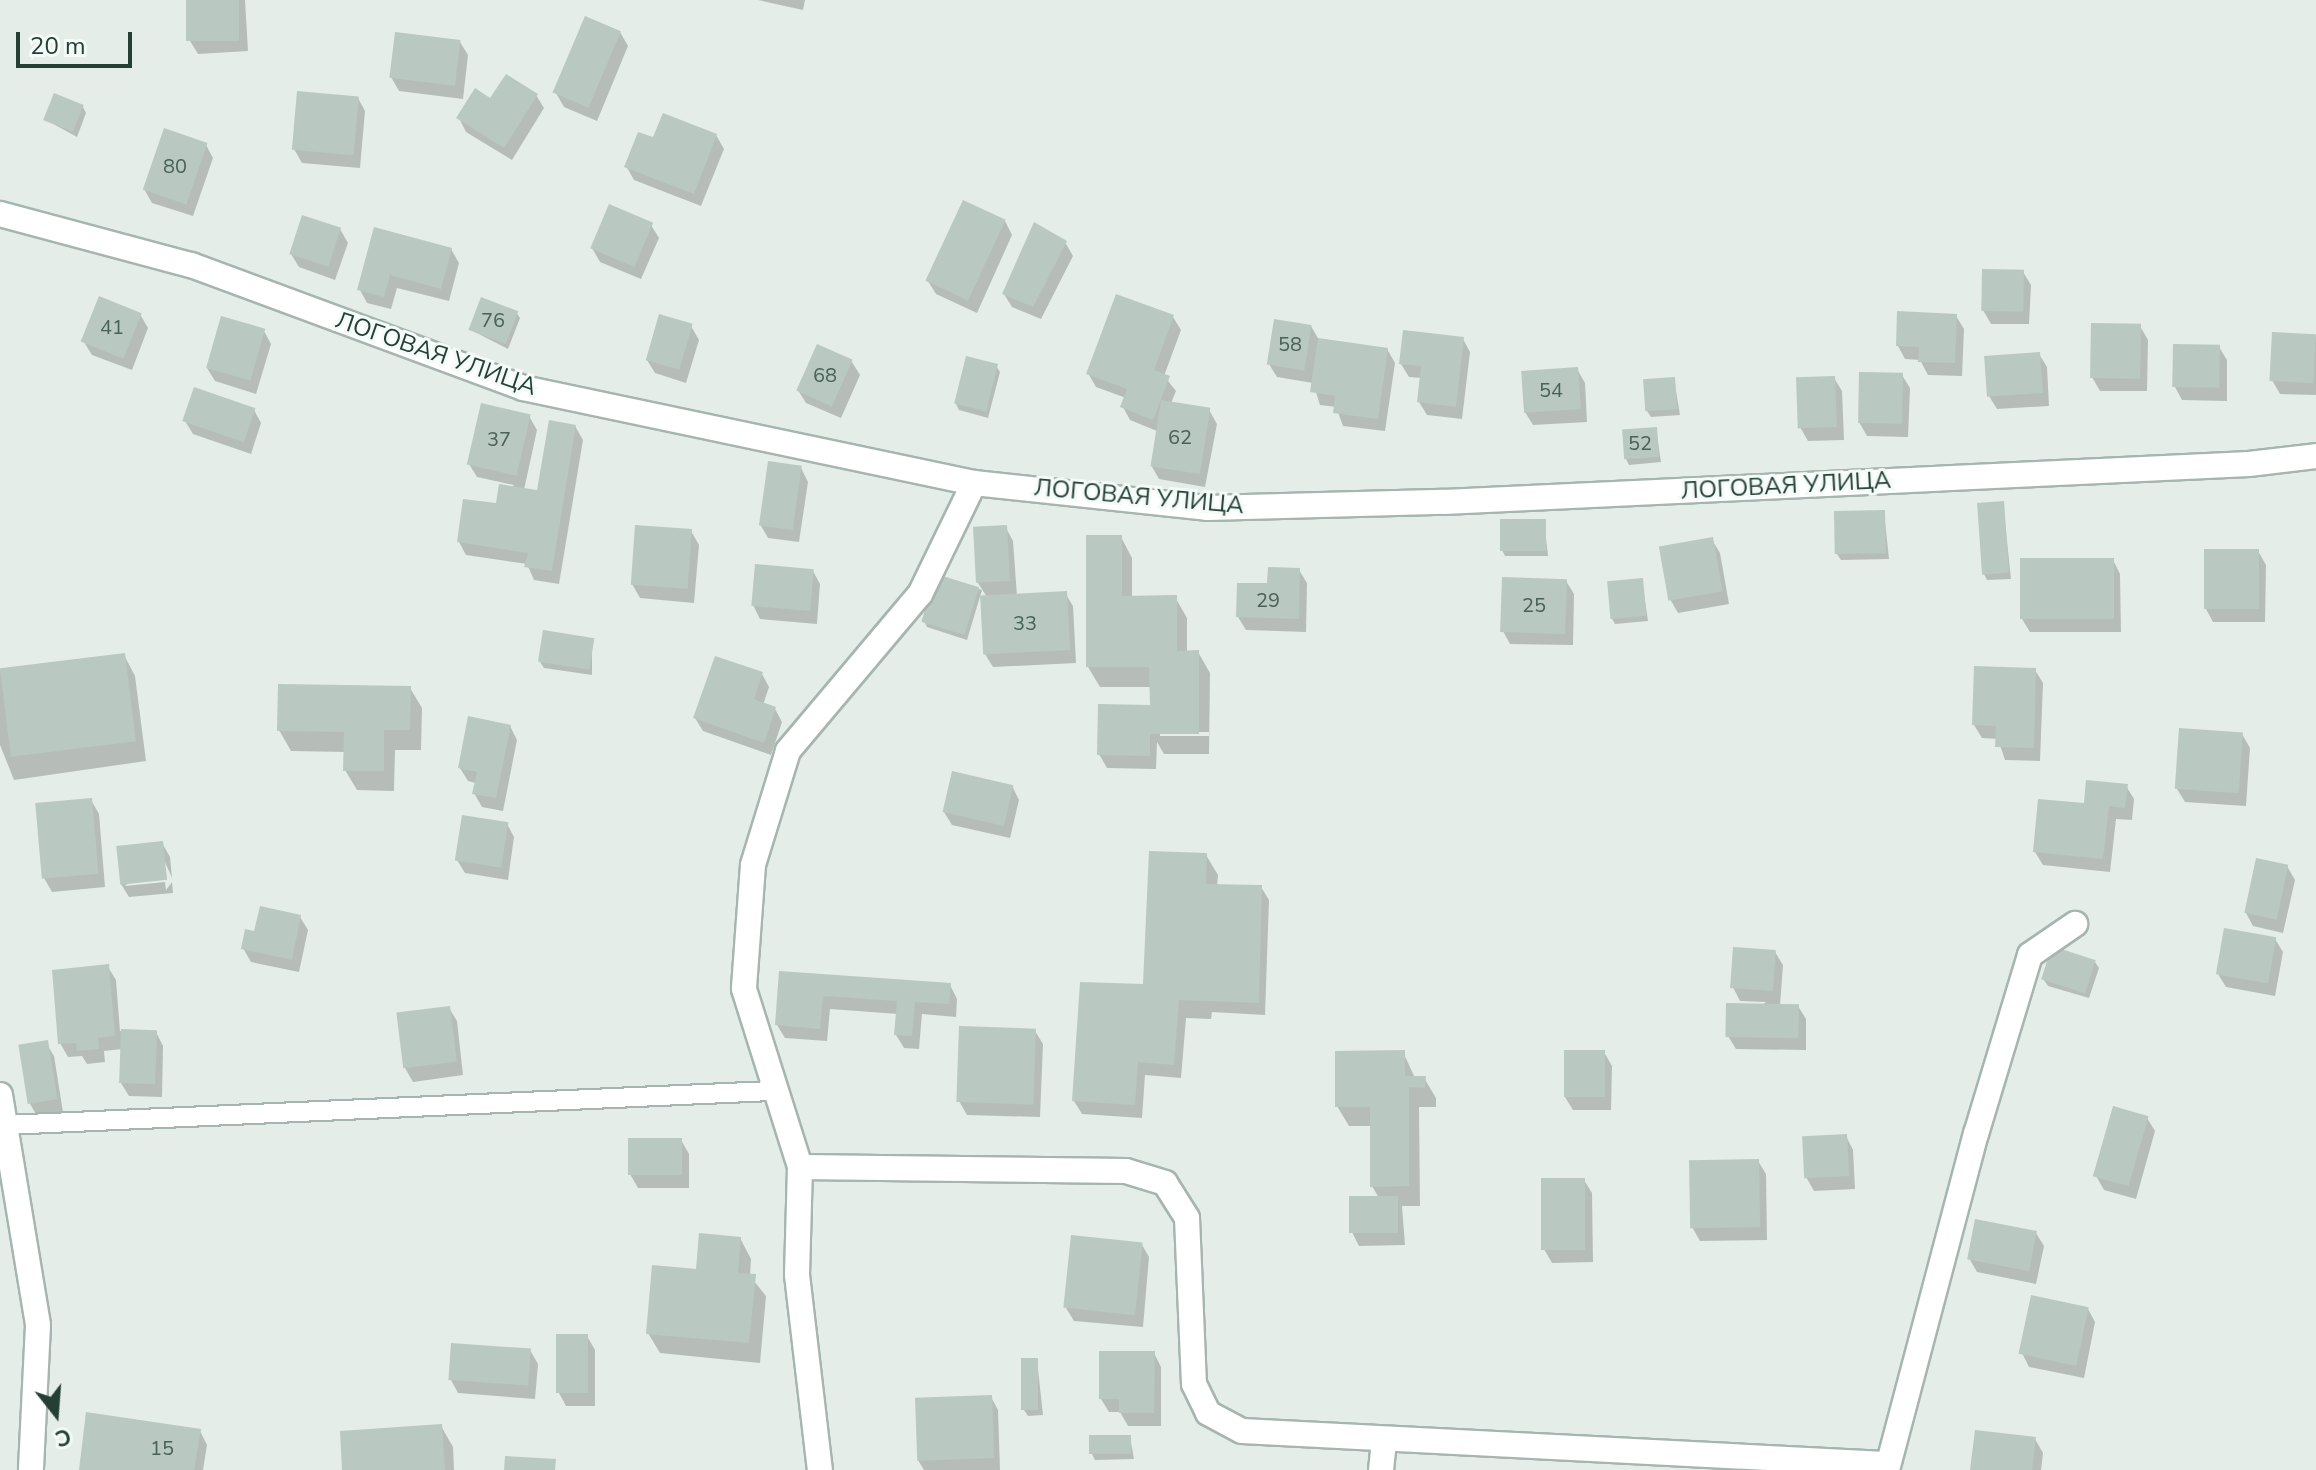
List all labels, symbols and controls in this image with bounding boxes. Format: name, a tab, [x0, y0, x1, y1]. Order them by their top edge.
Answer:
scale bar	[20, 16, 136, 66]
text: 20 m	[30, 30, 86, 62]
house number: 80	[163, 154, 187, 178]
street label: ЛОГОВАЯ УЛИЦА	[332, 306, 540, 402]
house number: 76	[481, 308, 505, 332]
house number: 41	[100, 315, 124, 339]
house number: 58	[1278, 332, 1302, 356]
house number: 68	[813, 363, 837, 387]
house number: 54	[1539, 378, 1563, 402]
house number: 62	[1168, 425, 1192, 449]
house number: 37	[487, 427, 511, 451]
house number: 52	[1628, 431, 1652, 455]
street label: ЛОГОВАЯ УЛИЦА	[1680, 466, 1892, 506]
street label: ЛОГОВАЯ УЛИЦА	[1033, 473, 1245, 521]
house number: 29	[1256, 588, 1280, 612]
house number: 25	[1522, 593, 1546, 617]
house number: 33	[1013, 611, 1037, 635]
north arrow	[16, 1374, 96, 1454]
text: С	[51, 1420, 75, 1453]
house number: 15	[150, 1436, 174, 1460]

